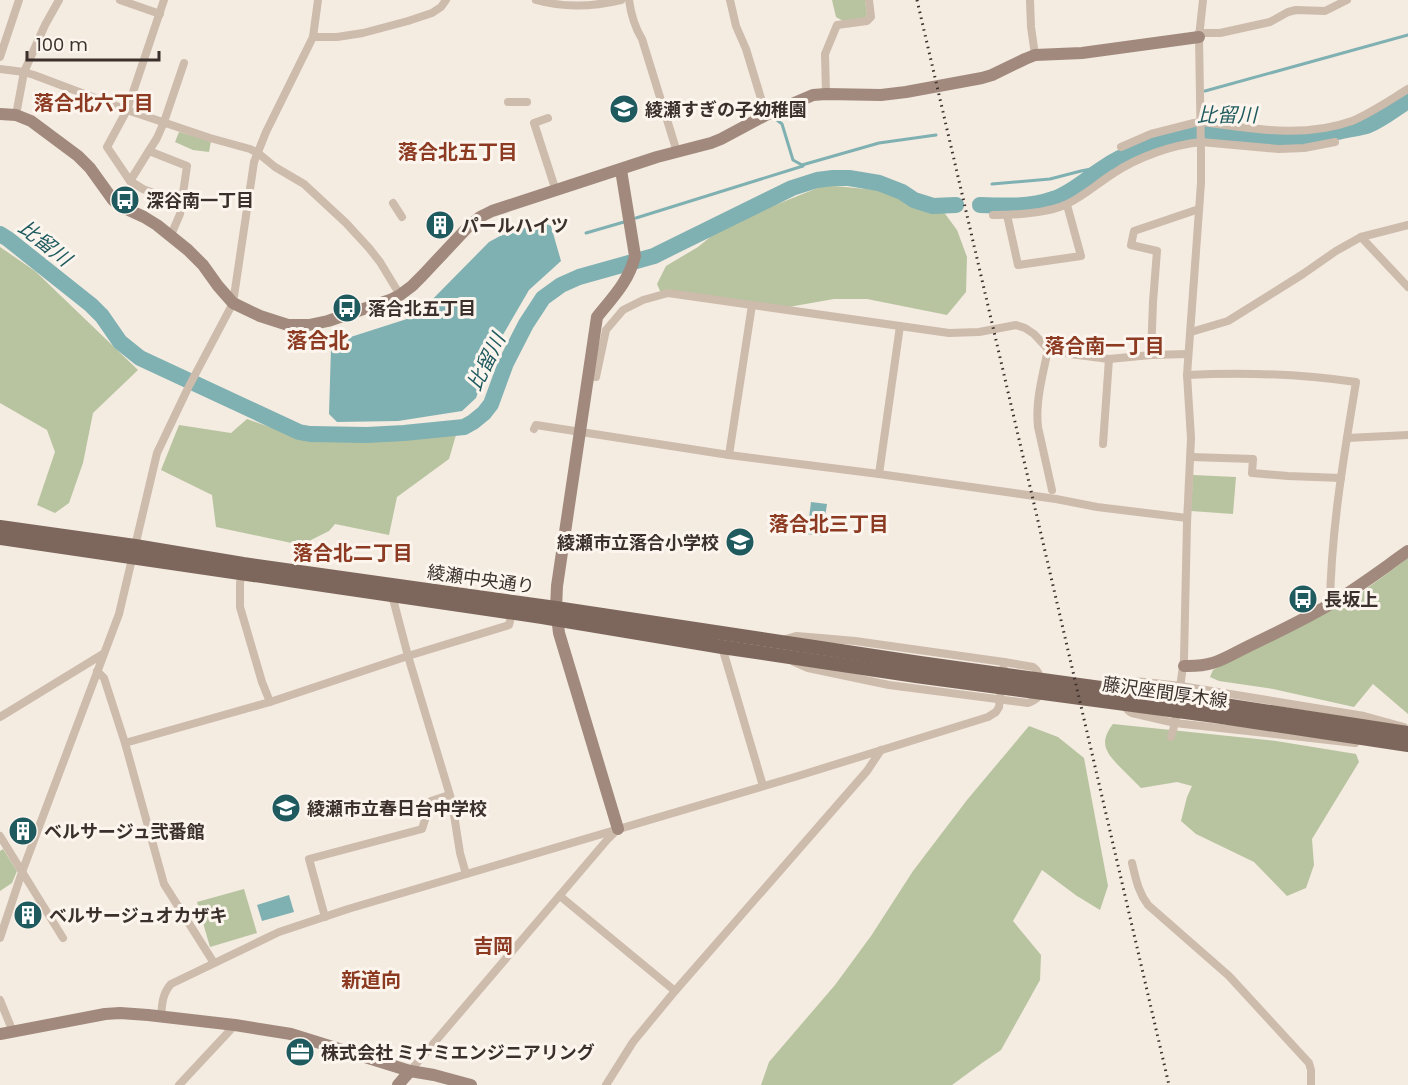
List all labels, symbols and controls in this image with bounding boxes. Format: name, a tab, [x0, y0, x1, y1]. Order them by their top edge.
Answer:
scale bar	[27, 24, 159, 62]
text: 100 m	[36, 32, 88, 57]
district label: 落合北六丁目	[34, 89, 154, 117]
school or university icon: 綾瀬すぎの子幼稚園	[608, 93, 640, 125]
place label: 綾瀬すぎの子幼稚園	[645, 97, 807, 122]
water label: 比留川	[1197, 101, 1259, 129]
district label: 落合北五丁目	[398, 138, 518, 166]
bus stop icon: 深谷南一丁目	[109, 184, 141, 216]
place label: 深谷南一丁目	[146, 188, 254, 213]
building icon: パールハイツ	[424, 209, 456, 241]
water label: 比留川	[13, 213, 79, 274]
place label: パールハイツ	[461, 213, 569, 238]
bus stop icon: 落合北五丁目	[331, 292, 363, 324]
place label: 落合北五丁目	[368, 296, 476, 321]
district label: 落合北	[287, 326, 350, 355]
water label: 比留川	[460, 327, 513, 395]
district label: 落合南一丁目	[1045, 332, 1165, 360]
district label: 落合北三丁目	[769, 510, 889, 538]
school or university icon: 綾瀬市立落合小学校	[724, 526, 756, 558]
place label: 綾瀬市立落合小学校	[557, 530, 719, 555]
district label: 落合北二丁目	[293, 539, 413, 567]
street label: 綾瀬中央通り	[426, 559, 536, 599]
bus stop icon: 長坂上	[1287, 583, 1319, 615]
place label: 長坂上	[1324, 587, 1378, 612]
street label: 藤沢座間厚木線	[1101, 671, 1229, 713]
school or university icon: 綾瀬市立春日台中学校	[270, 792, 302, 824]
place label: 綾瀬市立春日台中学校	[307, 796, 487, 821]
building icon: ベルサージュ弐番館	[7, 815, 39, 847]
place label: ベルサージュ弐番館	[44, 819, 204, 844]
building icon: ベルサージュオカザキ	[12, 899, 44, 931]
place label: ベルサージュオカザキ	[49, 903, 227, 928]
district label: 吉岡	[473, 932, 513, 960]
district label: 新道向	[341, 966, 401, 994]
office icon: 株式会社 ミナミエンジニアリング	[284, 1036, 316, 1068]
place label: 株式会社 ミナミエンジニアリング	[321, 1040, 595, 1065]

